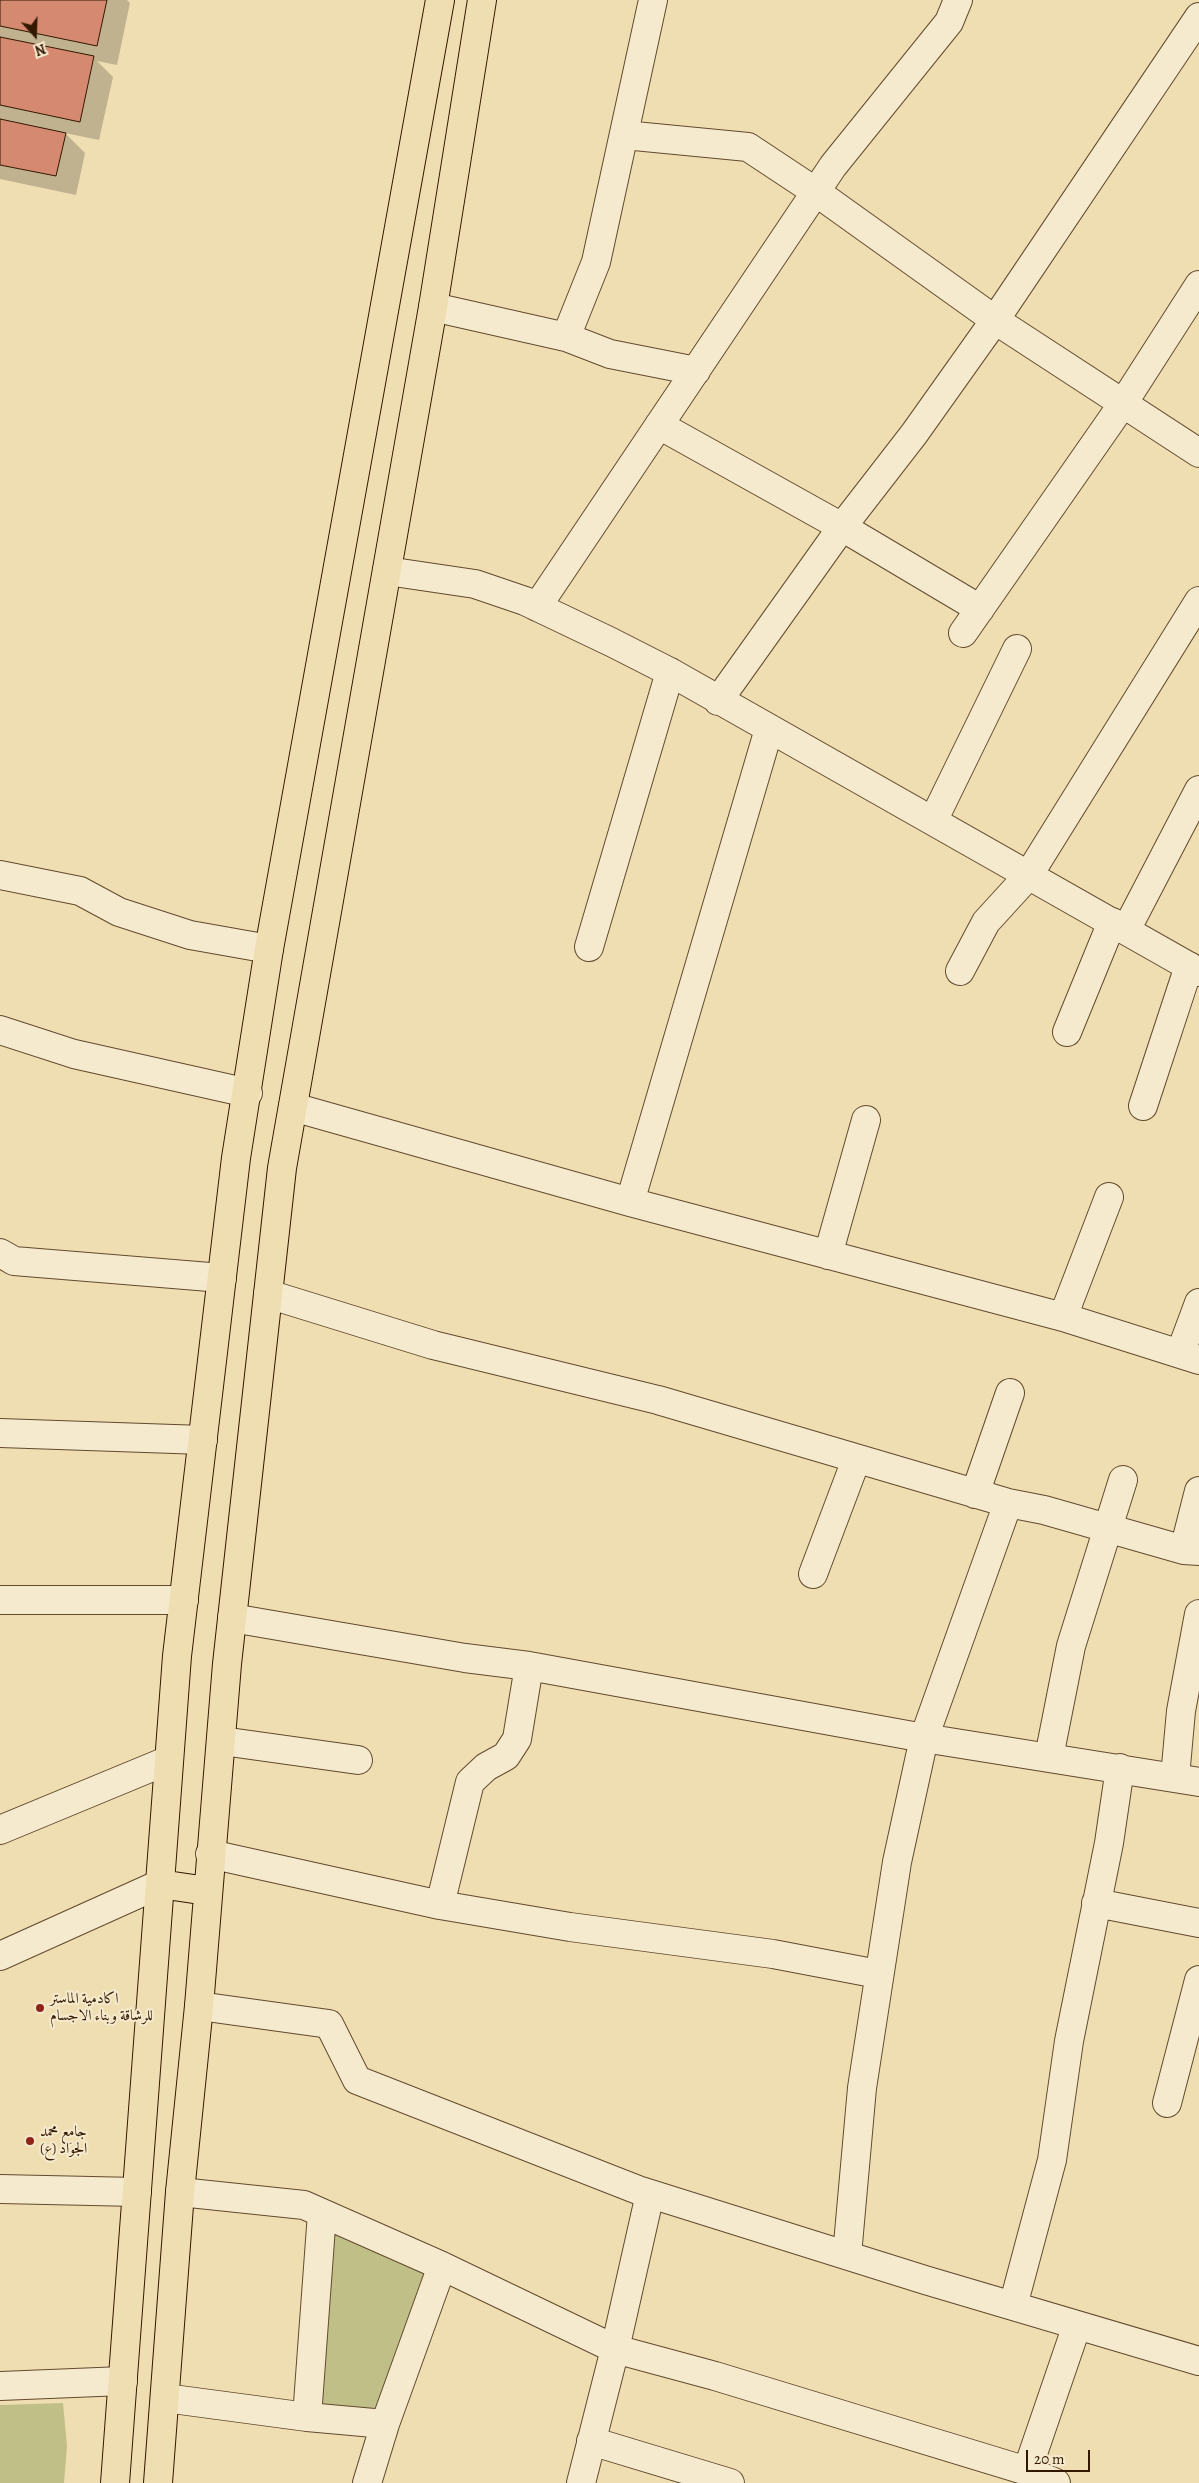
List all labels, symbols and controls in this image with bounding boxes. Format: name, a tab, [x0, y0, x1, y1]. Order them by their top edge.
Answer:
north arrow	[10, 10, 60, 60]
text: N	[32, 39, 48, 60]
place label: اكادمية الماستر للرشاقة وبناء الاجسام	[50, 1990, 153, 2025]
marker: اكادمية الماستر للرشاقة وبناء الاجسام	[34, 2002, 46, 2014]
place label: جامع محمد الجواد (ع)	[40, 2123, 87, 2158]
marker: جامع محمد الجواد (ع)	[24, 2135, 36, 2147]
scale bar	[1029, 2440, 1093, 2472]
text: 20 m	[1034, 2449, 1065, 2469]

